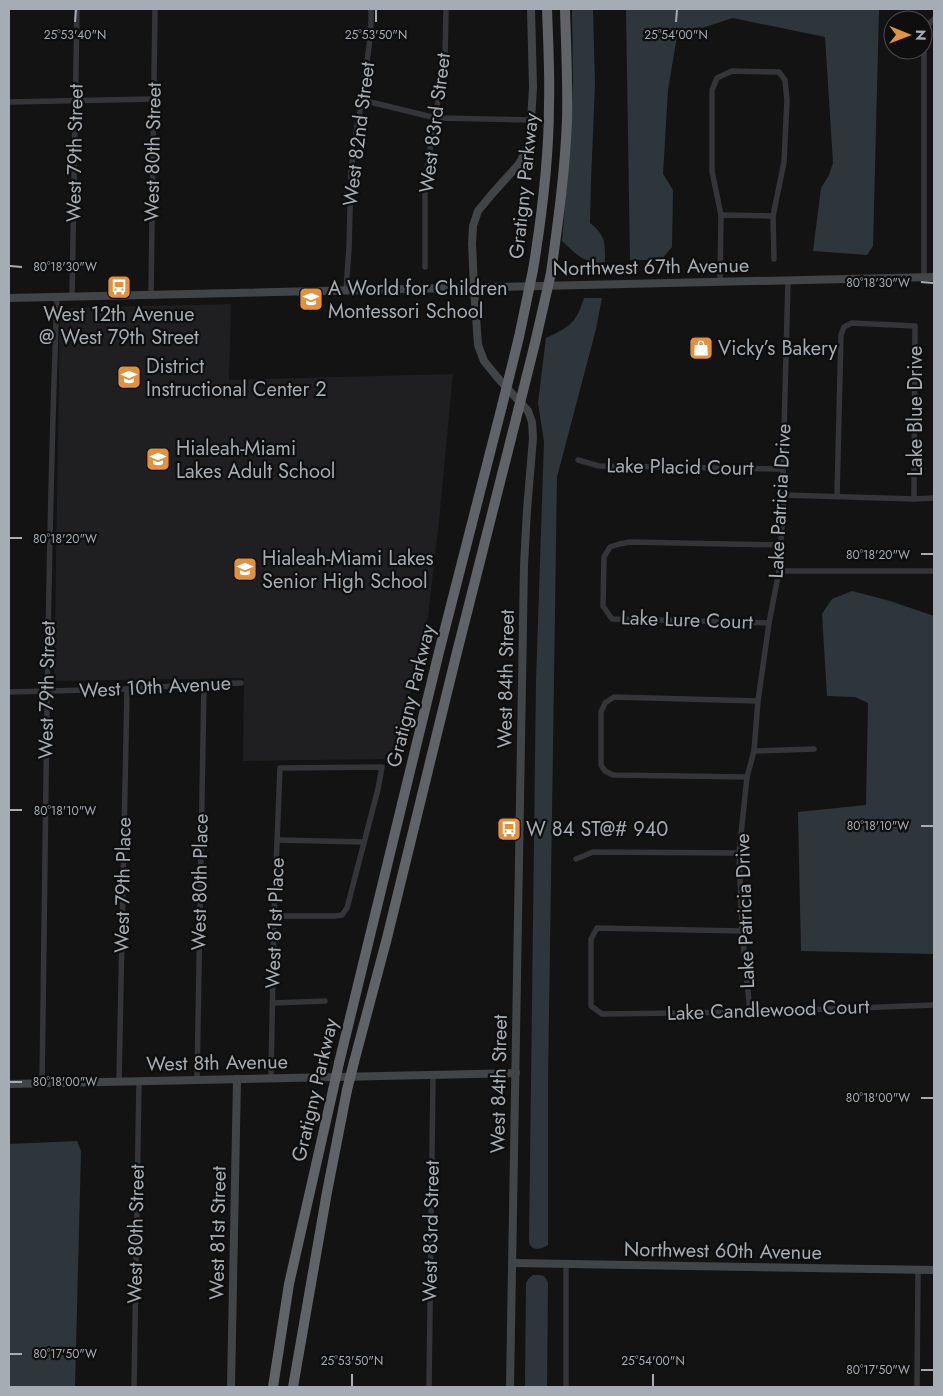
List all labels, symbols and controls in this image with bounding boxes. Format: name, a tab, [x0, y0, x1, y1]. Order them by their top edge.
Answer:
north arrow	[883, 10, 933, 60]
text: 25°53'40"N	[44, 26, 106, 44]
text: 25°53'50"N	[345, 26, 407, 44]
text: 25°54'00"N	[644, 26, 708, 44]
text: N	[911, 29, 931, 41]
street label: West 83rd Street	[412, 51, 458, 195]
street label: West 82nd Street	[336, 60, 382, 208]
street label: West 80th Street	[137, 82, 169, 222]
street label: West 79th Street	[59, 83, 91, 222]
street label: Gratigny Parkway	[502, 111, 546, 260]
street label: Northwest 67th Avenue	[552, 251, 750, 283]
text: 80°18'30"W	[33, 258, 97, 276]
bus stop icon: West 12th Avenue @ West 79th Street	[106, 274, 132, 300]
place label: A World for Children Montessori School	[328, 274, 507, 326]
text: 80°18'30"W	[846, 274, 910, 292]
school or university icon: A World for Children Montessori School	[298, 286, 324, 312]
place label: West 12th Avenue @ West 79th Street	[39, 300, 199, 352]
place label: Vicky’s Bakery	[718, 334, 837, 363]
shop icon: Vicky’s Bakery	[688, 335, 714, 361]
street label: Lake Blue Drive	[901, 346, 930, 476]
place label: District Instructional Center 2	[146, 352, 327, 404]
school or university icon: District Instructional Center 2	[116, 364, 142, 390]
street label: Lake Patricia Drive	[761, 423, 799, 579]
place label: Hialeah-Miami Lakes Adult School	[176, 434, 335, 486]
school or university icon: Hialeah-Miami Lakes Adult School	[145, 446, 171, 472]
street label: Lake Placid Court	[606, 451, 754, 483]
text: 80°18'20"W	[33, 530, 97, 548]
place label: Hialeah-Miami Lakes Senior High School	[262, 544, 434, 596]
text: 80°18'20"W	[846, 546, 910, 564]
school or university icon: Hialeah-Miami Lakes Senior High School	[232, 556, 258, 582]
street label: Lake Lure Court	[620, 603, 754, 637]
street label: West 84th Street	[490, 609, 522, 749]
street label: West 79th Street	[31, 620, 63, 759]
street label: Gratigny Parkway	[379, 621, 443, 771]
street label: West 10th Avenue	[78, 669, 232, 705]
text: 80°18'10"W	[34, 802, 96, 820]
street label: West 80th Place	[184, 813, 216, 951]
place label: W 84 ST@# 940	[526, 815, 668, 844]
bus stop icon: W 84 ST@# 940	[496, 816, 522, 842]
street label: West 79th Place	[107, 817, 139, 953]
text: 80°18'10"W	[847, 817, 909, 835]
street label: Lake Patricia Drive	[728, 833, 762, 989]
street label: West 81st Place	[258, 857, 292, 989]
street label: Lake Candlewood Court	[666, 992, 870, 1028]
street label: West 84th Street	[483, 1014, 515, 1154]
street label: Gratigny Parkway	[284, 1015, 346, 1165]
street label: West 8th Avenue	[146, 1047, 288, 1079]
text: 80°18'00"W	[33, 1073, 97, 1091]
text: 80°18'00"W	[846, 1089, 910, 1107]
street label: West 83rd Street	[415, 1160, 447, 1302]
street label: West 80th Street	[120, 1164, 152, 1304]
street label: West 81st Street	[202, 1166, 234, 1300]
street label: Northwest 60th Avenue	[624, 1235, 822, 1267]
text: 80°17'50"W	[33, 1345, 97, 1363]
text: 25°53'50"N	[321, 1352, 383, 1370]
text: 25°54'00"N	[621, 1352, 685, 1370]
text: 80°17'50"W	[846, 1361, 910, 1379]

